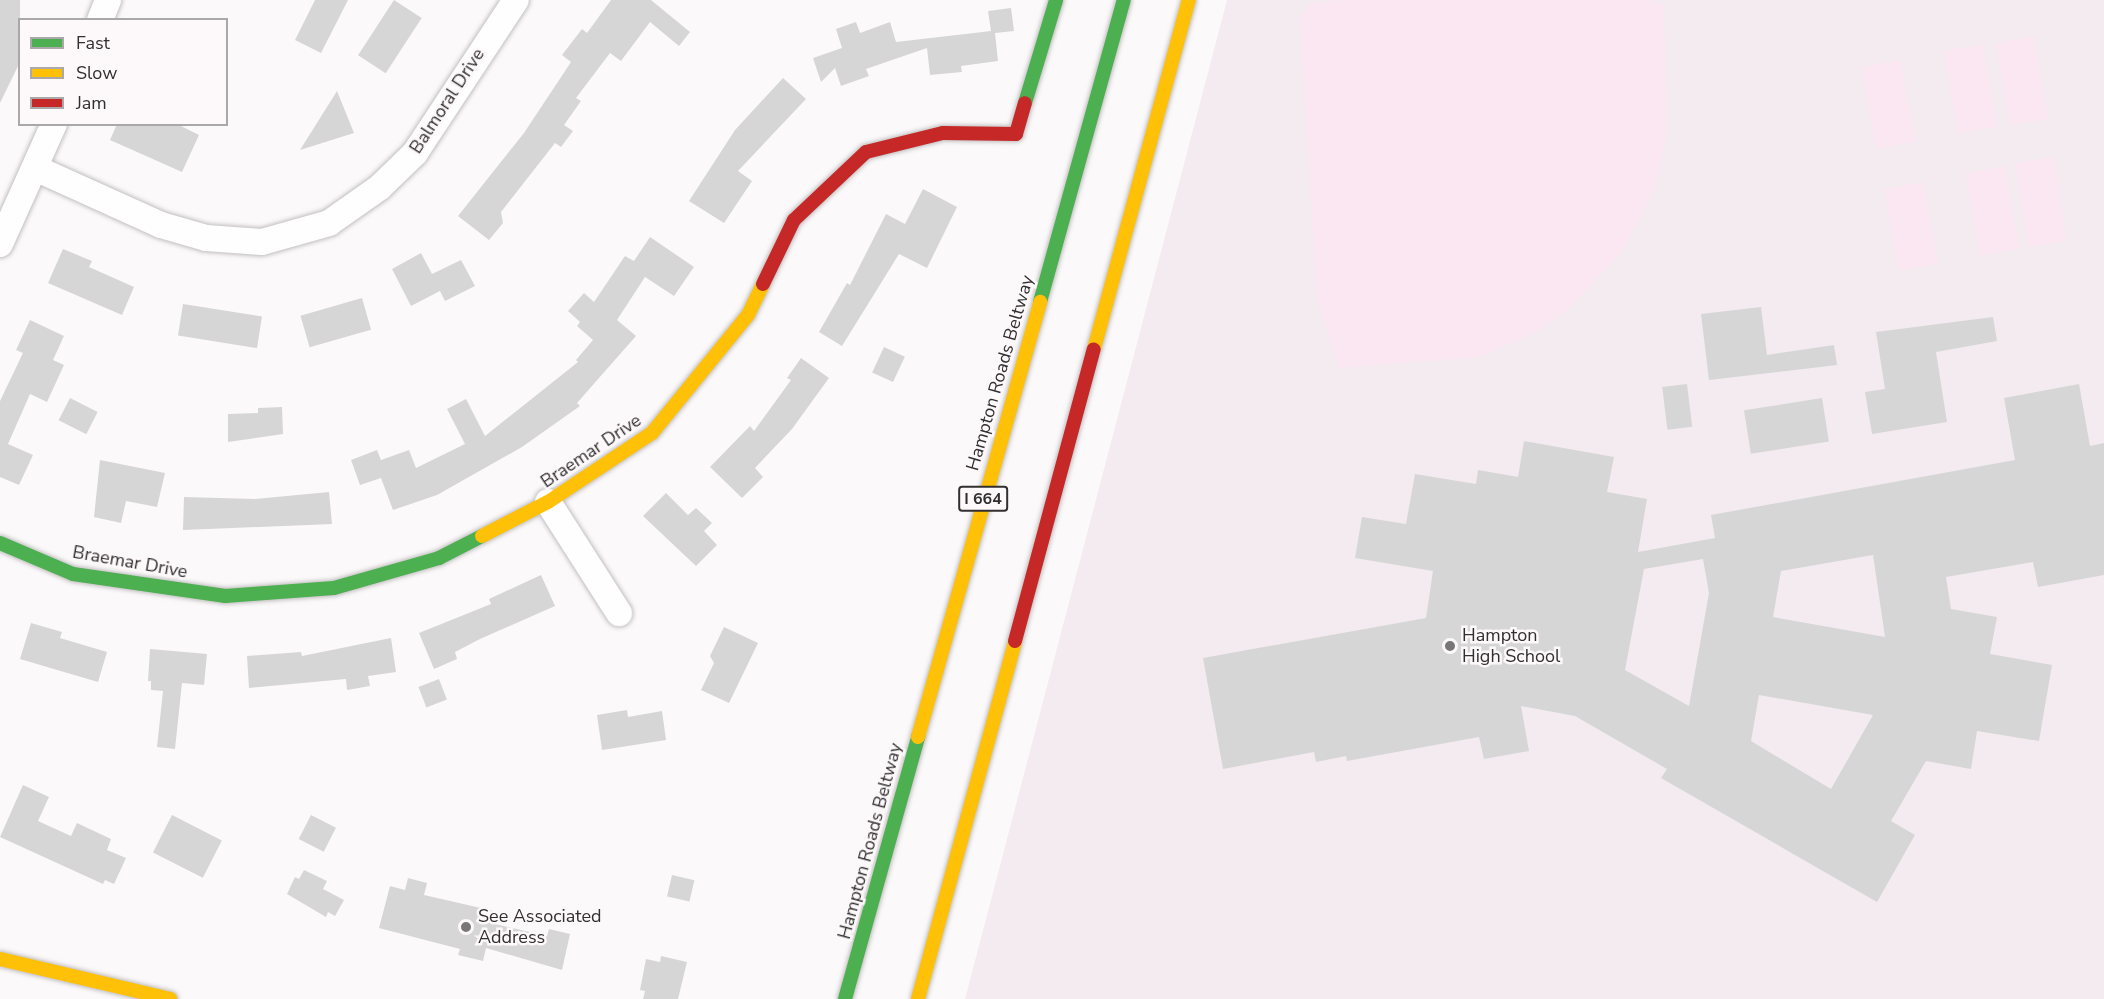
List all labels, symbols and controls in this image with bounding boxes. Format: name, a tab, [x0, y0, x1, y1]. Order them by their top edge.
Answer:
legend	[18, 18, 228, 126]
text: Fast	[76, 31, 110, 55]
street label: Balmoral Drive	[405, 44, 489, 158]
text: Slow	[76, 61, 117, 85]
text: Jam	[76, 91, 107, 115]
street label: Hampton Roads Beltway	[962, 273, 1038, 473]
street label: Braemar Drive	[537, 410, 645, 492]
road number: I 664	[958, 486, 1008, 512]
street label: Braemar Drive	[71, 541, 189, 583]
place label: Hampton High School	[1462, 625, 1560, 668]
marker: Hampton High School	[1443, 639, 1457, 653]
street label: Hampton Roads Beltway	[833, 741, 907, 941]
place label: See Associated Address	[478, 906, 602, 948]
marker: See Associated Address	[459, 920, 473, 934]

